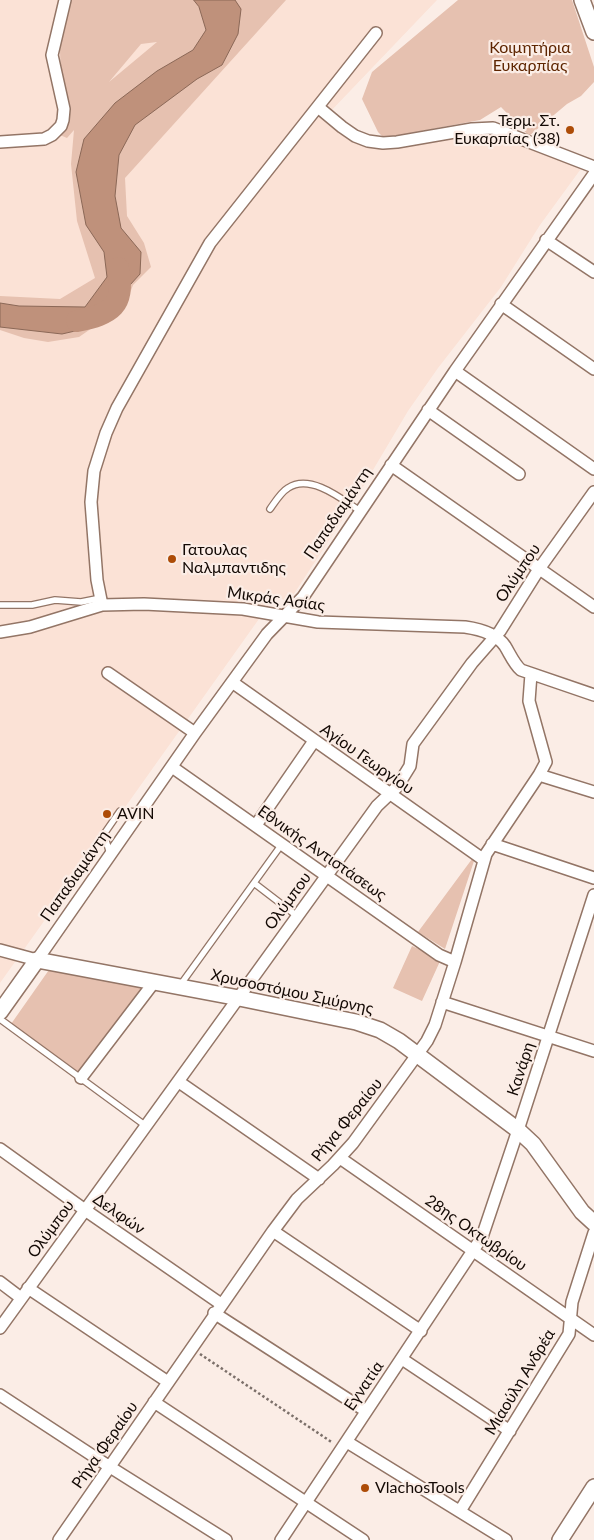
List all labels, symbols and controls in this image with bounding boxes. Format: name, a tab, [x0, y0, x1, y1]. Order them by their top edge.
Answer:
park label: Κοιμητήρια Ευκαρπίας	[489, 38, 571, 76]
place label: Τερμ. Στ. Ευκαρπίας (38)	[454, 111, 560, 149]
marker: Τερμ. Στ. Ευκαρπίας (38)	[564, 124, 576, 136]
street label: Παπαδιαμάντη	[300, 463, 376, 563]
place label: Γατουλας Ναλμπαντιδης	[182, 540, 286, 578]
street label: Ολύμπου	[491, 540, 545, 606]
marker: Γατουλας Ναλμπαντιδης	[166, 553, 178, 565]
street label: Μικράς Ασίας	[226, 583, 326, 615]
street label: Αγίου Γεωργίου	[317, 720, 417, 798]
street label: Εθνικής Αντιστάσεως	[254, 801, 390, 905]
place label: AVIN	[117, 804, 154, 824]
marker: AVIN	[101, 808, 113, 820]
street label: Παπαδιαμάντη	[36, 827, 114, 925]
street label: Ολύμπου	[261, 868, 315, 934]
street label: Χρυσοστόμου Σμύρνης	[209, 965, 375, 1019]
street label: Κανάρη	[503, 1040, 539, 1098]
street label: Ρήγα Φεραίου	[308, 1074, 386, 1166]
street label: Δελφών	[90, 1189, 148, 1239]
street label: 28ης Οκτωβρίου	[421, 1191, 531, 1275]
street label: Ολύμπου	[24, 1196, 78, 1262]
street label: Μιαούλη Ανδρέα	[481, 1325, 559, 1439]
street label: Εγνατία	[340, 1357, 388, 1415]
street label: Ρήγα Φεραίου	[68, 1398, 142, 1492]
place label: VlachosTools	[375, 1478, 465, 1498]
marker: VlachosTools	[359, 1482, 371, 1494]

